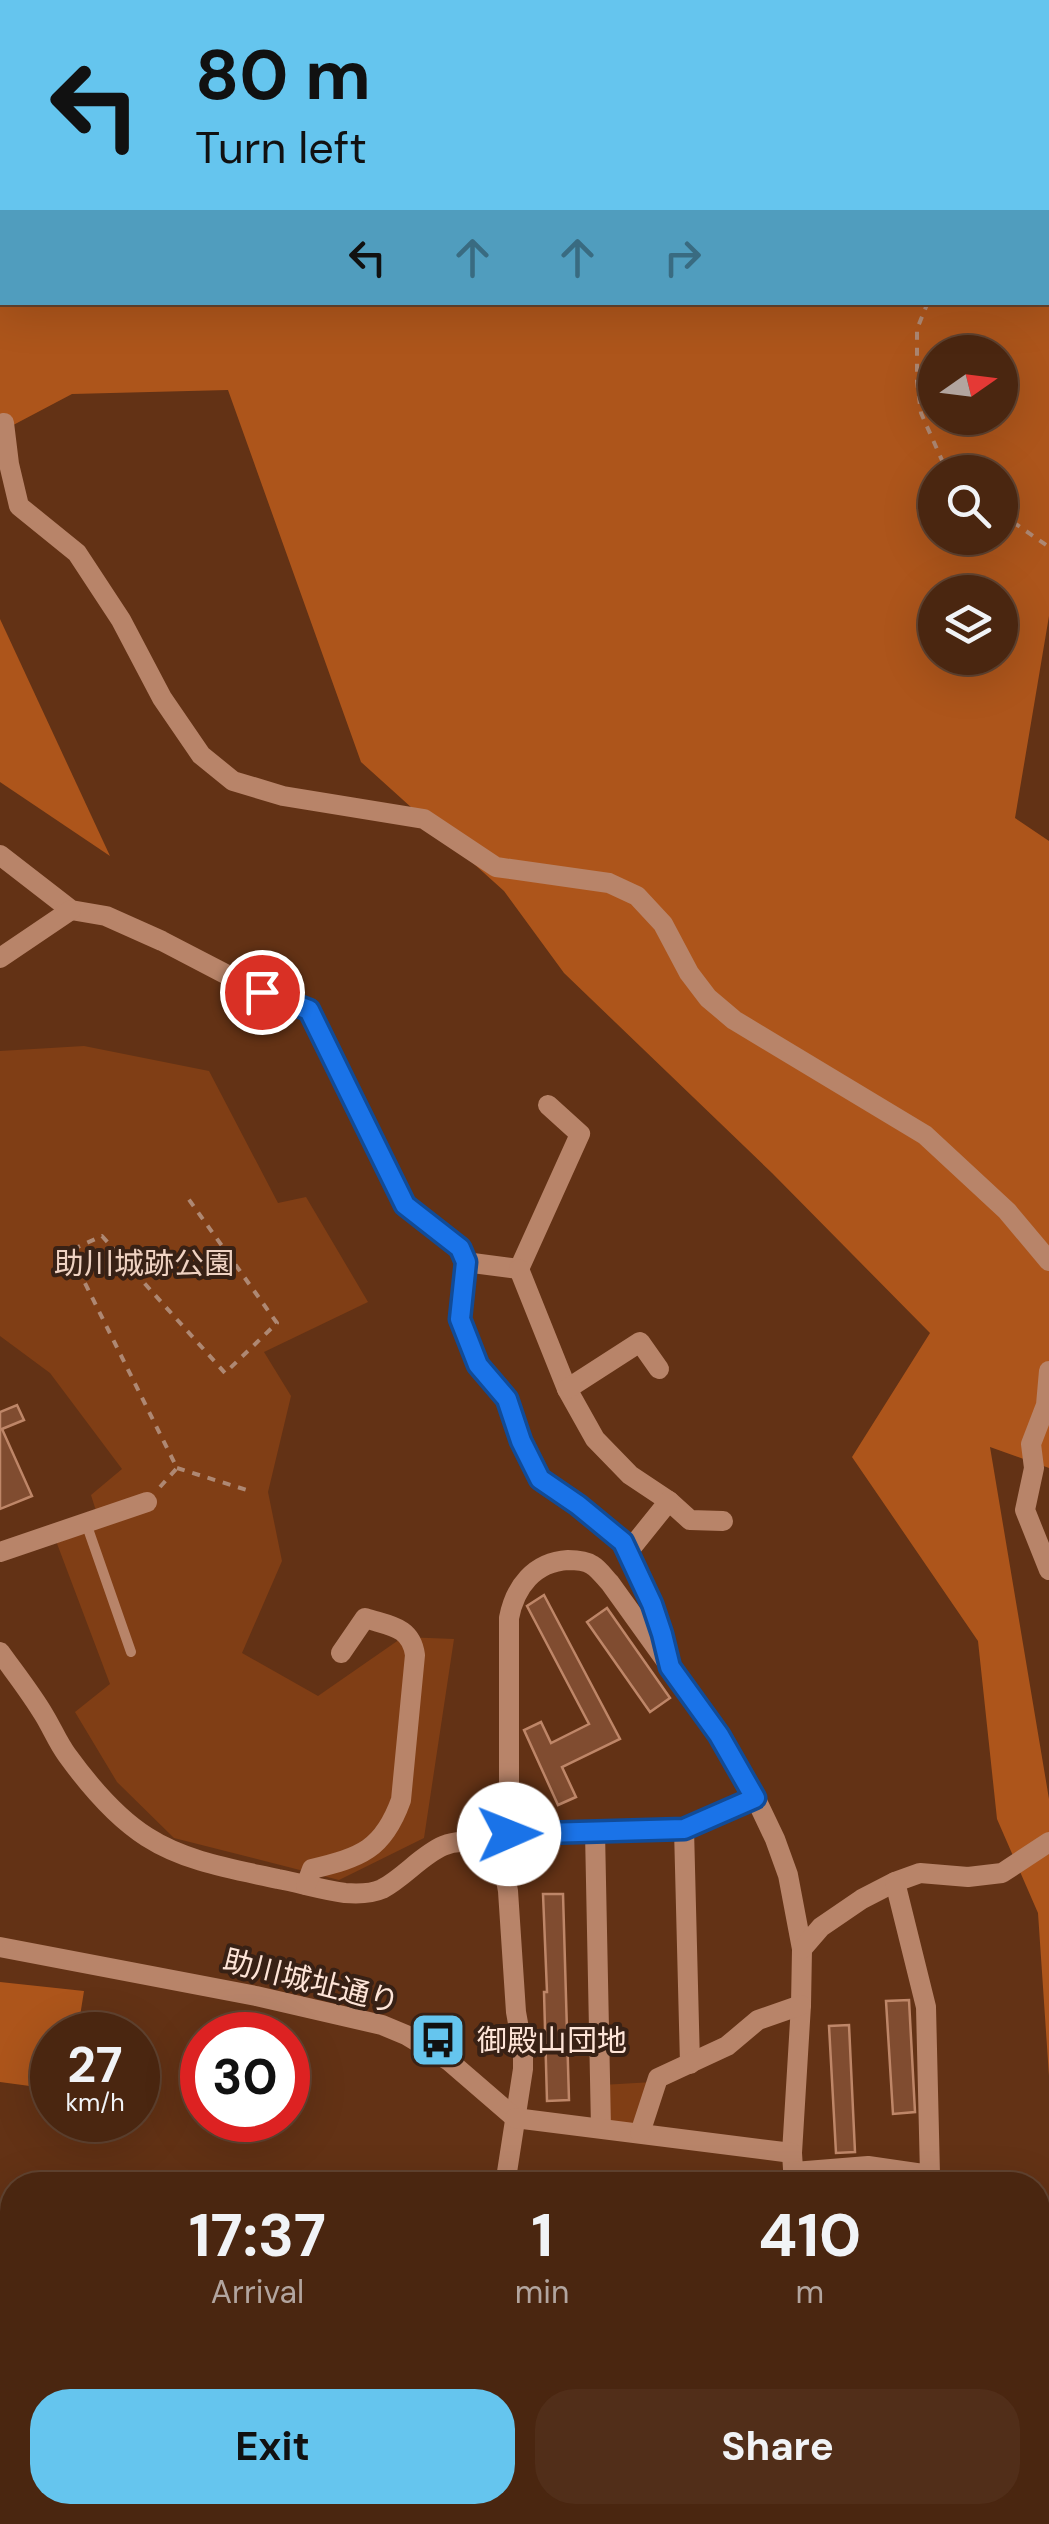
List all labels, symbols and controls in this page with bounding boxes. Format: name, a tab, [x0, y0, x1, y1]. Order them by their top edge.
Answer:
text: 80 m	[195, 30, 371, 121]
icon: left	[30, 40, 160, 170]
text: Turn left	[195, 118, 367, 177]
icon: left	[340, 230, 395, 285]
icon: ahead	[445, 230, 500, 285]
icon: ahead	[550, 230, 605, 285]
icon: right	[655, 230, 710, 285]
north arrow	[918, 335, 1018, 435]
map controls	[918, 335, 1018, 675]
button: search	[918, 455, 1018, 555]
button: layers	[918, 575, 1018, 675]
pin	[220, 950, 305, 1035]
icon: arrive	[235, 965, 290, 1020]
park label: 助川城跡公園	[54, 1244, 234, 1283]
position arrow	[457, 1782, 561, 1886]
street label: 助川城址通り	[219, 1940, 403, 2022]
bus stop icon: 御殿山団地	[408, 2010, 468, 2070]
speed limit sign: 30	[180, 2012, 310, 2142]
place label: 御殿山団地	[477, 2021, 627, 2060]
text: 27	[67, 2032, 123, 2098]
text: km/h	[65, 2086, 125, 2119]
text: 17:37	[189, 2196, 326, 2275]
text: 1	[531, 2196, 553, 2275]
text: 410	[758, 2196, 861, 2275]
text: Arrival	[211, 2271, 304, 2313]
text: min	[515, 2271, 569, 2313]
text: m	[795, 2271, 824, 2313]
button: Exit	[30, 2389, 515, 2504]
button: Share	[535, 2389, 1020, 2504]

